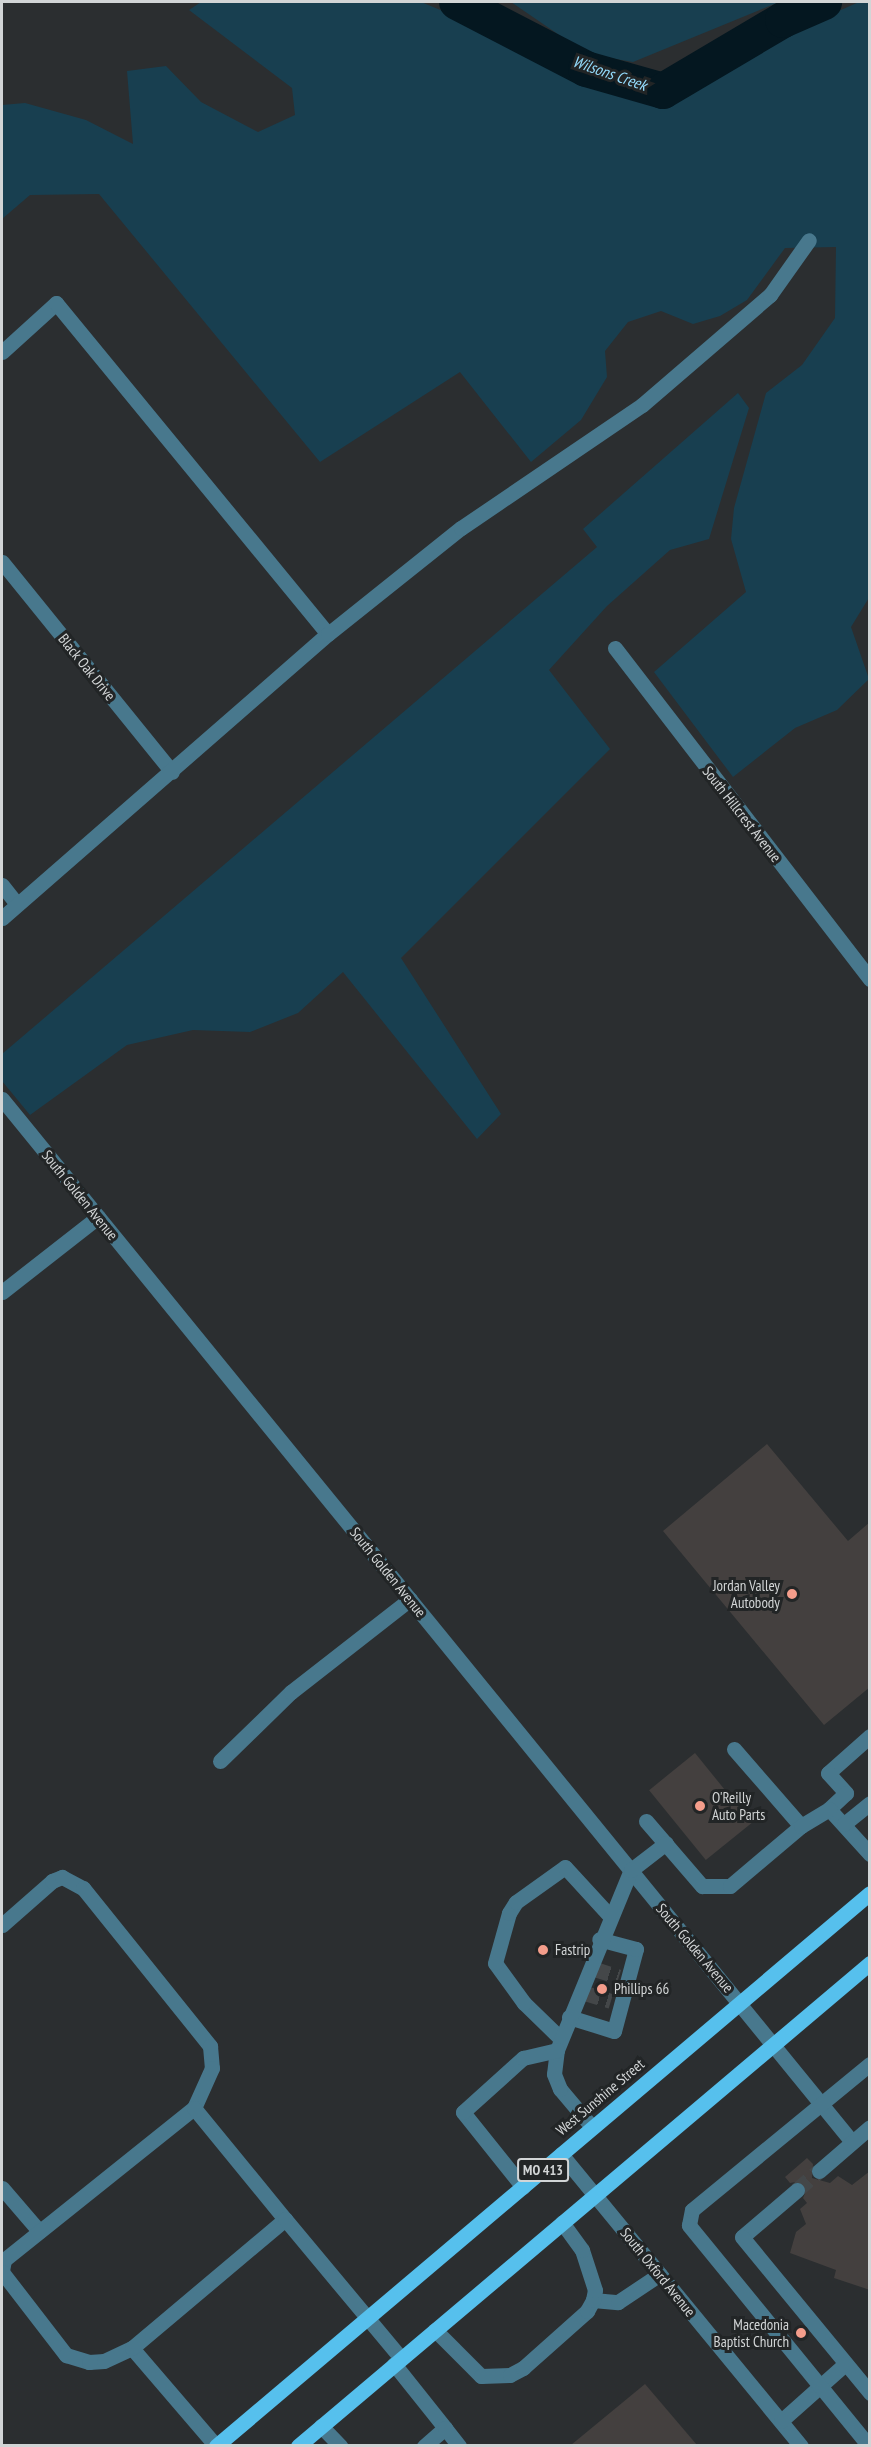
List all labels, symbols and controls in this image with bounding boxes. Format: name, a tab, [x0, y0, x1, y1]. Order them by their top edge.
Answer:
water label: Wilsons Creek	[571, 51, 649, 95]
street label: Black Oak Drive	[54, 630, 120, 704]
street label: South Hillcrest Avenue	[699, 762, 785, 866]
street label: South Golden Avenue	[38, 1146, 122, 1244]
street label: South Golden Avenue	[346, 1523, 430, 1621]
place label: Jordan Valley Autobody	[713, 1576, 780, 1611]
marker: Jordan Valley Autobody	[785, 1587, 799, 1601]
place label: O'Reilly Auto Parts	[712, 1788, 765, 1823]
marker: O'Reilly Auto Parts	[693, 1799, 707, 1813]
street label: South Golden Avenue	[652, 1900, 738, 1996]
place label: Fastrip	[555, 1941, 590, 1959]
marker: Fastrip	[536, 1943, 550, 1957]
place label: Phillips 66	[614, 1980, 669, 1998]
marker: Phillips 66	[595, 1982, 609, 1996]
street label: West Sunshine Street	[552, 2055, 648, 2139]
road number: MO 413	[516, 2159, 570, 2181]
street label: South Oxford Avenue	[617, 2224, 699, 2320]
place label: Macedonia Baptist Church	[714, 2315, 789, 2350]
marker: Macedonia Baptist Church	[794, 2326, 808, 2340]

